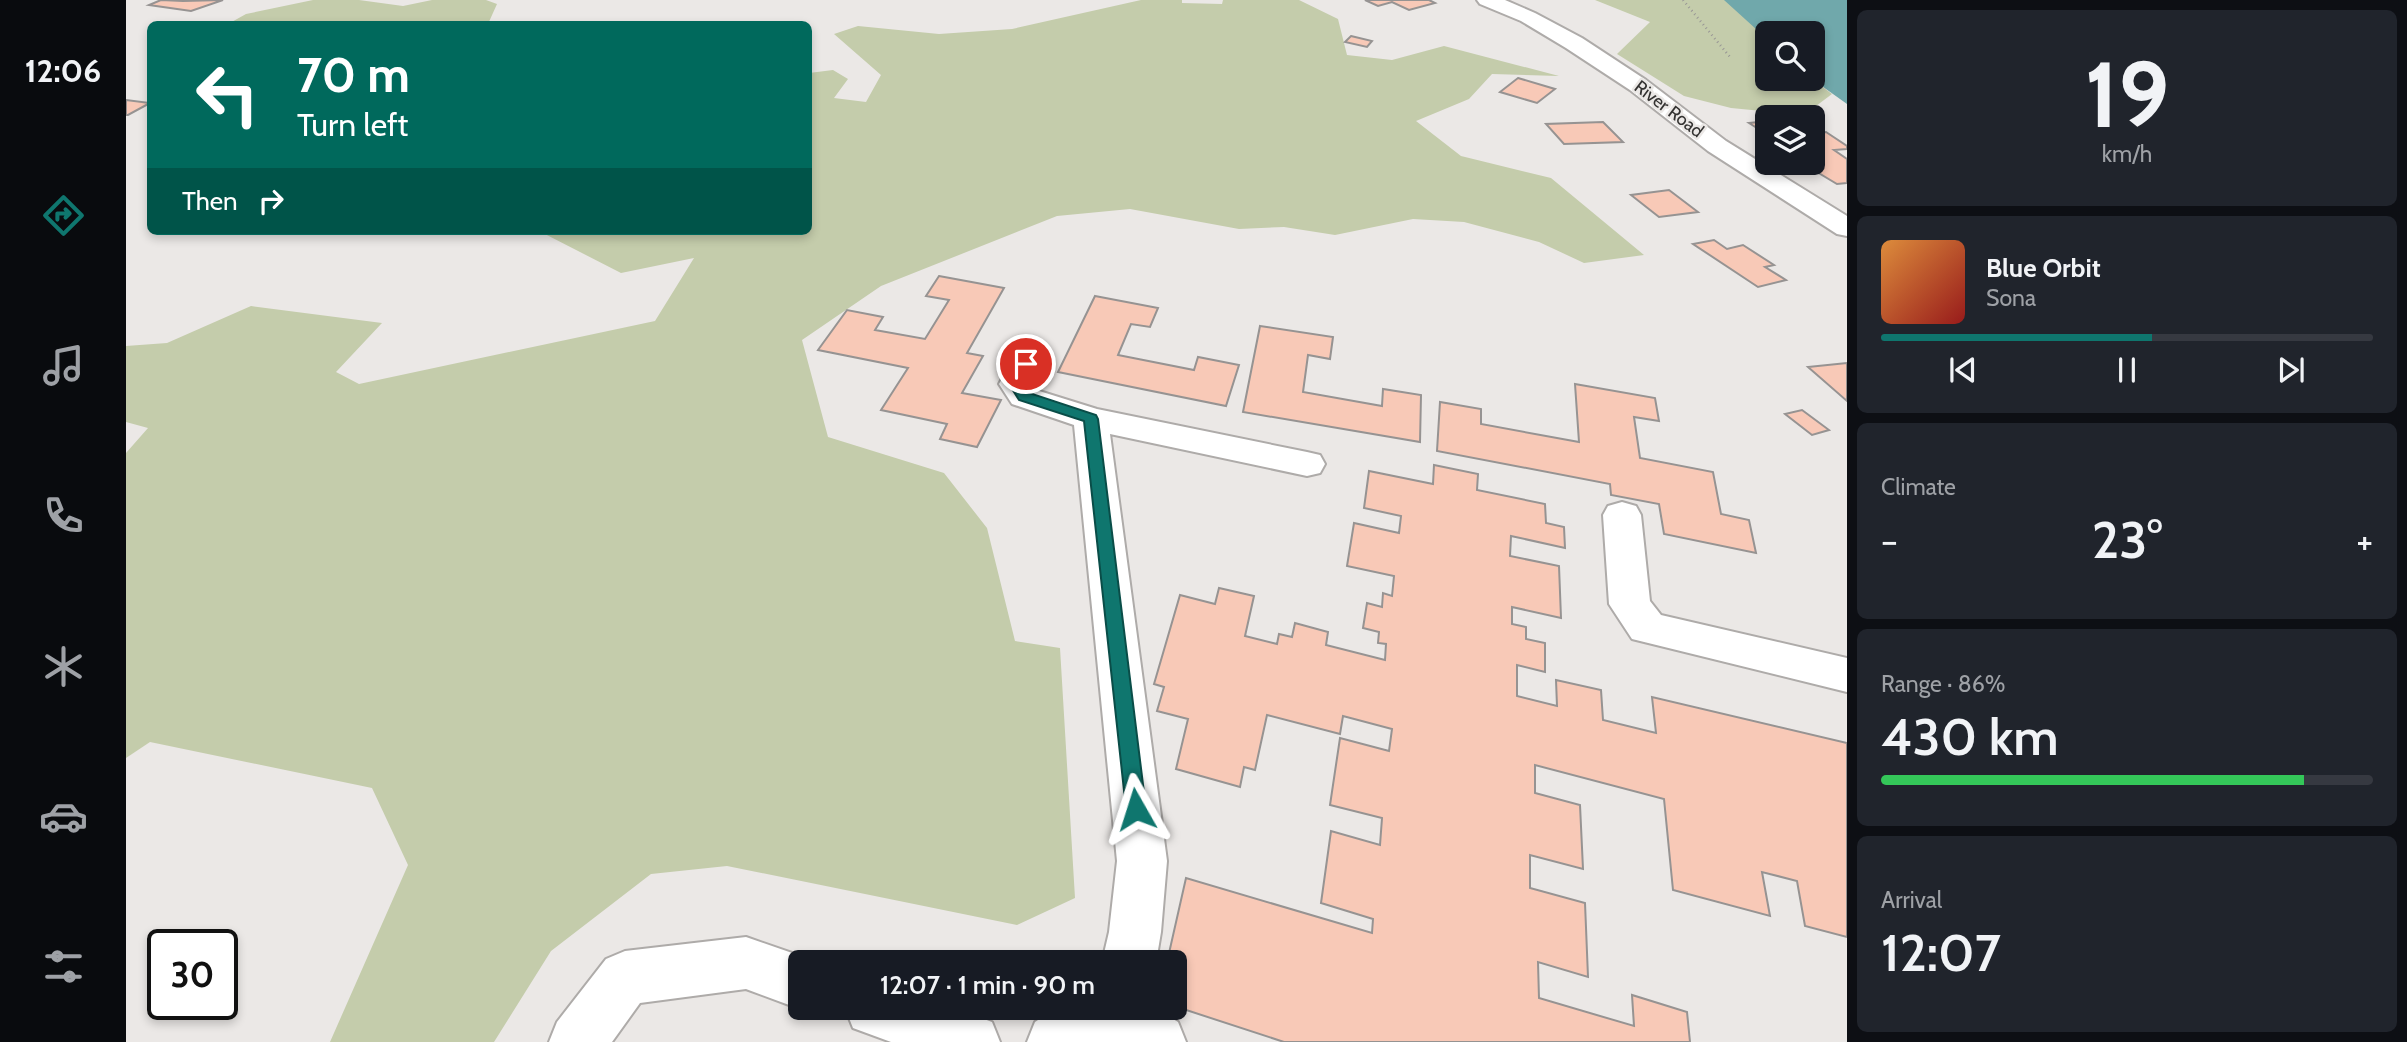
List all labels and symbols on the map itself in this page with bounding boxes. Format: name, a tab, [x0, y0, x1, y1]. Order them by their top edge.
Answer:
street label: River Road	[1630, 76, 1708, 142]
pin	[996, 334, 1056, 394]
position arrow	[1099, 772, 1173, 846]
speed limit sign: 30	[147, 929, 238, 1020]

